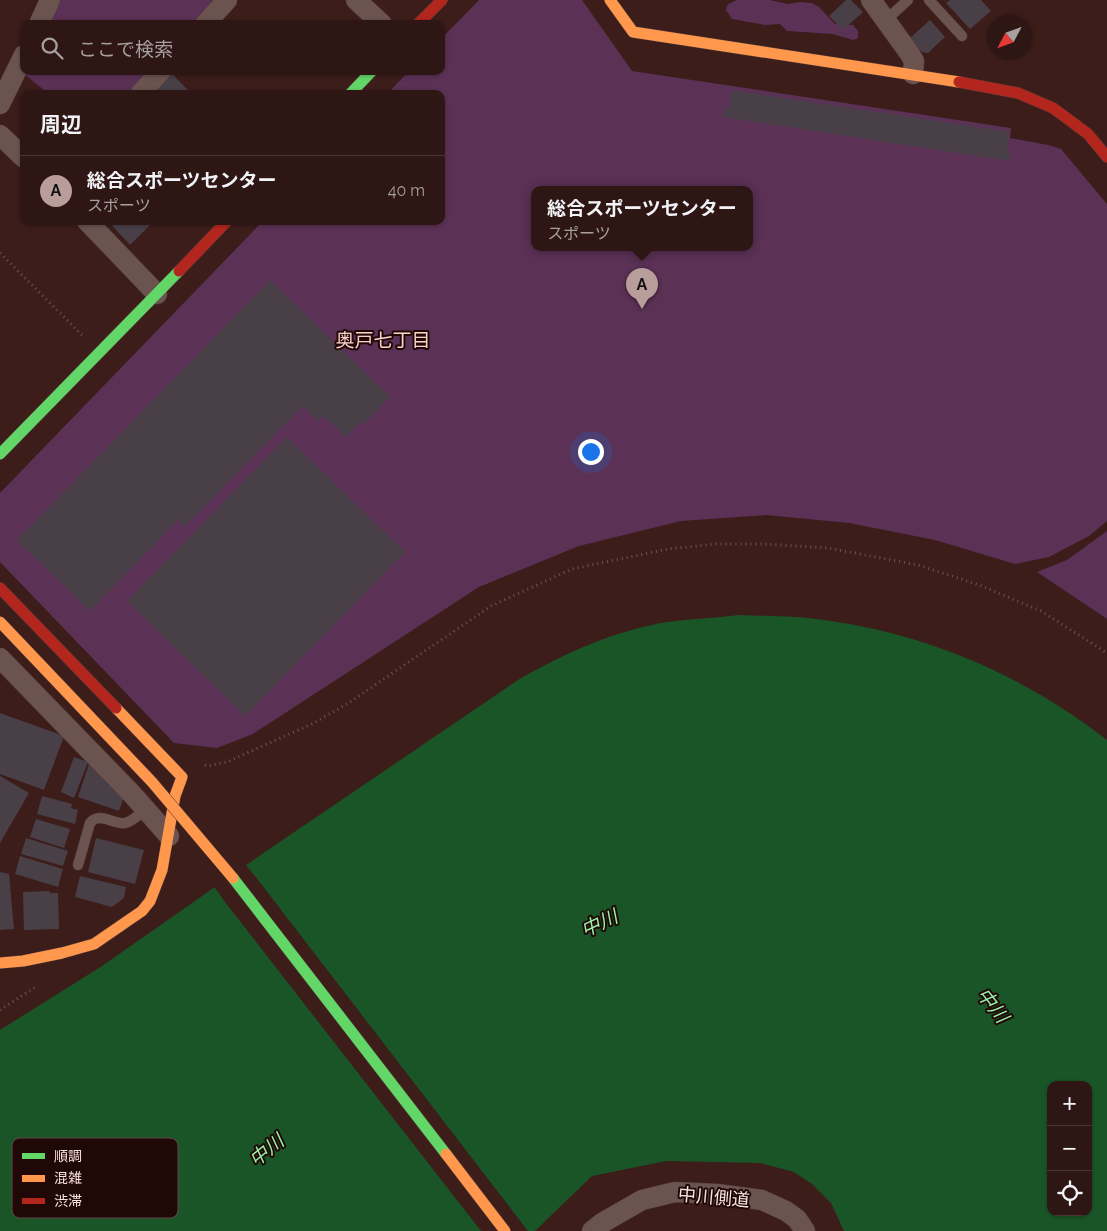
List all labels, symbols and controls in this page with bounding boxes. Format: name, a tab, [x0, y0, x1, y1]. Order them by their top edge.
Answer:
north arrow	[987, 15, 1032, 60]
search box	[20, 20, 445, 75]
icon: search	[38, 34, 66, 62]
text: ここで検索	[78, 38, 173, 60]
text: 周辺	[40, 112, 82, 137]
text: 総合スポーツセンター	[87, 169, 277, 191]
text: A	[51, 181, 61, 200]
text: 40 m	[388, 181, 425, 200]
popup	[531, 186, 753, 251]
text: スポーツ	[87, 196, 151, 215]
text: 総合スポーツセンター	[547, 197, 737, 219]
text: スポーツ	[547, 224, 611, 243]
pin: A	[626, 268, 658, 309]
district label: 奥戸七丁目	[335, 329, 431, 351]
your location	[578, 439, 604, 465]
water label: 中川	[577, 904, 623, 941]
water label: 中川	[973, 983, 1015, 1028]
map controls	[1047, 1081, 1092, 1216]
button: +	[1047, 1081, 1092, 1126]
button: −	[1047, 1126, 1092, 1171]
water label: 中川	[244, 1128, 289, 1171]
legend	[12, 1138, 178, 1218]
text: 順調	[54, 1148, 82, 1164]
text: 混雑	[54, 1170, 82, 1186]
button: locate	[1047, 1171, 1092, 1216]
street label: 中川側道	[677, 1183, 751, 1211]
text: 渋滞	[54, 1193, 82, 1209]

